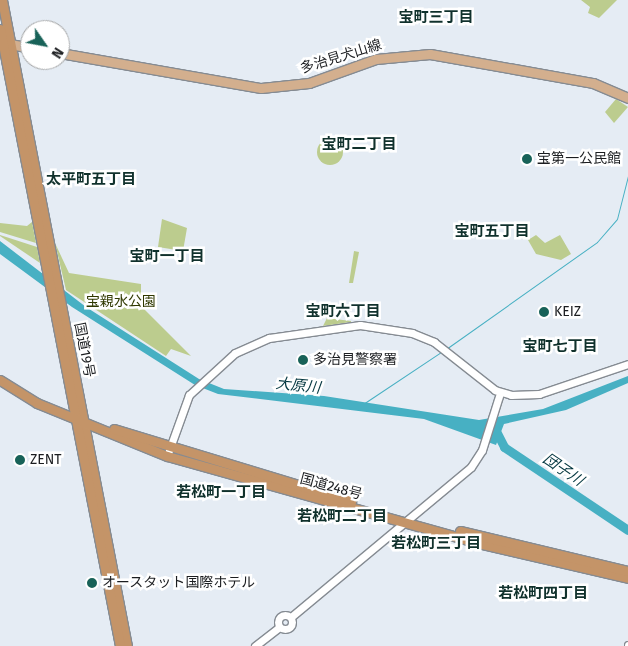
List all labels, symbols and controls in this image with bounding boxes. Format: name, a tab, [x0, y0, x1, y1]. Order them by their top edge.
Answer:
district label: 宝町三丁目	[399, 9, 473, 27]
north arrow	[20, 20, 70, 70]
street label: 多治見犬山線	[298, 37, 384, 77]
text: N	[48, 44, 67, 61]
district label: 宝町二丁目	[322, 136, 396, 154]
place label: 宝第一公民館	[537, 151, 621, 167]
marker: 宝第一公民館	[521, 153, 533, 165]
district label: 太平町五丁目	[46, 171, 136, 189]
district label: 宝町五丁目	[455, 223, 529, 241]
district label: 宝町一丁目	[130, 248, 204, 266]
park label: 宝親水公園	[86, 294, 156, 310]
district label: 宝町六丁目	[306, 303, 380, 321]
place label: KEIZ	[554, 304, 581, 320]
marker: KEIZ	[538, 306, 550, 318]
street label: 国道19号	[70, 321, 98, 379]
district label: 宝町七丁目	[523, 338, 597, 356]
place label: 多治見警察署	[313, 352, 397, 368]
marker: 多治見警察署	[297, 354, 309, 366]
water label: 大原川	[275, 375, 321, 397]
water label: 団子川	[539, 450, 587, 490]
place label: ZENT	[30, 452, 62, 468]
marker: ZENT	[14, 454, 26, 466]
street label: 国道248号	[298, 471, 364, 503]
district label: 若松町一丁目	[176, 484, 266, 502]
district label: 若松町二丁目	[297, 508, 387, 526]
district label: 若松町三丁目	[391, 535, 481, 553]
place label: オースタット国際ホテル	[102, 575, 256, 591]
marker: オースタット国際ホテル	[86, 577, 98, 589]
district label: 若松町四丁目	[498, 585, 588, 603]

